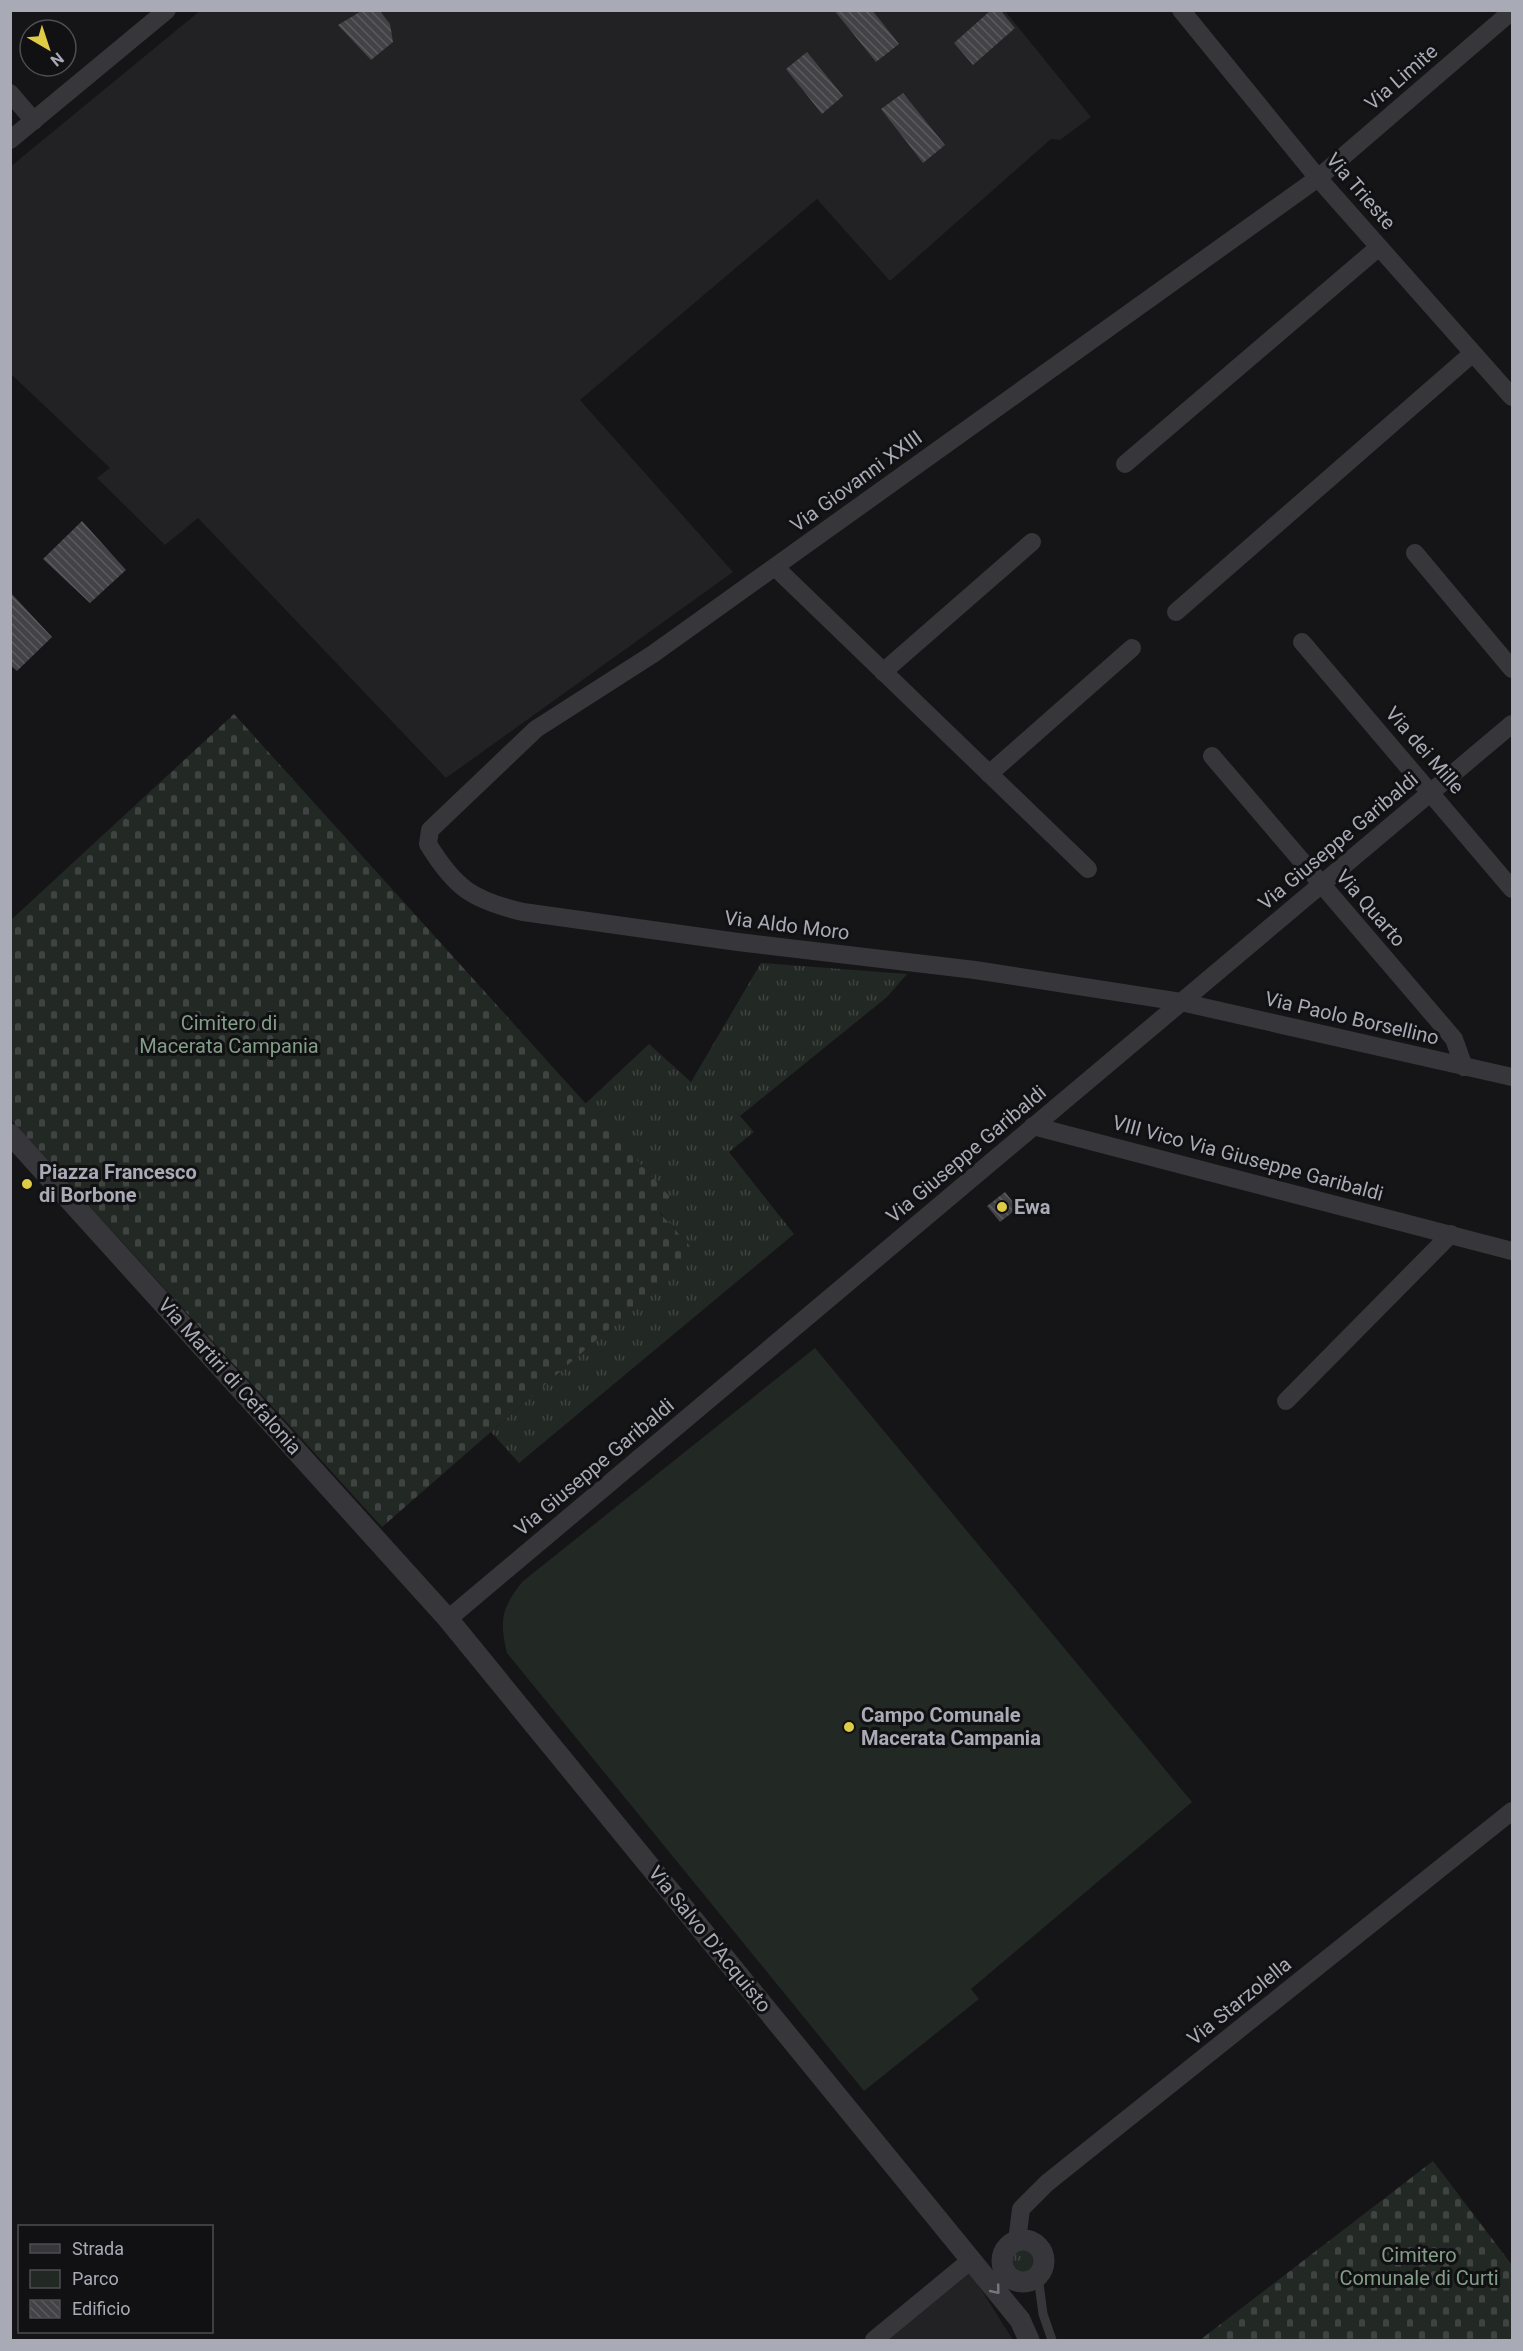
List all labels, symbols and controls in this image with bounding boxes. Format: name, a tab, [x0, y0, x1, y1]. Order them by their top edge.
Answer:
north arrow	[18, 18, 78, 78]
street label: Via Limite	[1360, 39, 1442, 115]
text: N	[47, 48, 67, 70]
street label: Via Trieste	[1321, 148, 1401, 234]
street label: Via Giovanni XXIII	[785, 425, 927, 537]
street label: Via dei Mille	[1381, 701, 1469, 799]
street label: Via Giuseppe Garibaldi	[1253, 767, 1423, 915]
street label: Via Quarto	[1331, 865, 1411, 951]
street label: Via Aldo Moro	[723, 905, 851, 945]
street label: Via Paolo Borsellino	[1263, 986, 1441, 1050]
park label: Cimitero di Macerata Campania	[139, 1011, 319, 1058]
street label: Via Giuseppe Garibaldi	[881, 1080, 1051, 1228]
street label: VIII Vico Via Giuseppe Garibaldi	[1110, 1110, 1386, 1206]
place label: Piazza Francesco di Borbone	[39, 1160, 197, 1207]
marker: Piazza Francesco di Borbone	[20, 1177, 34, 1191]
place label: Ewa	[1014, 1195, 1051, 1219]
marker: Ewa	[995, 1200, 1009, 1214]
street label: Via Martiri di Cefalonia	[153, 1293, 307, 1459]
street label: Via Giuseppe Garibaldi	[509, 1393, 679, 1541]
place label: Campo Comunale Macerata Campania	[861, 1703, 1041, 1750]
marker: Campo Comunale Macerata Campania	[842, 1720, 856, 1734]
street label: Via Salvo D'Acquisto	[644, 1861, 776, 2017]
street label: Via Starzolella	[1182, 1952, 1296, 2050]
legend	[18, 2225, 213, 2333]
text: Strada	[72, 2238, 124, 2259]
park label: Cimitero Comunale di Curti	[1339, 2243, 1499, 2290]
text: Parco	[72, 2268, 119, 2289]
one-way arrow	[988, 2283, 999, 2294]
text: Edificio	[72, 2298, 131, 2319]

